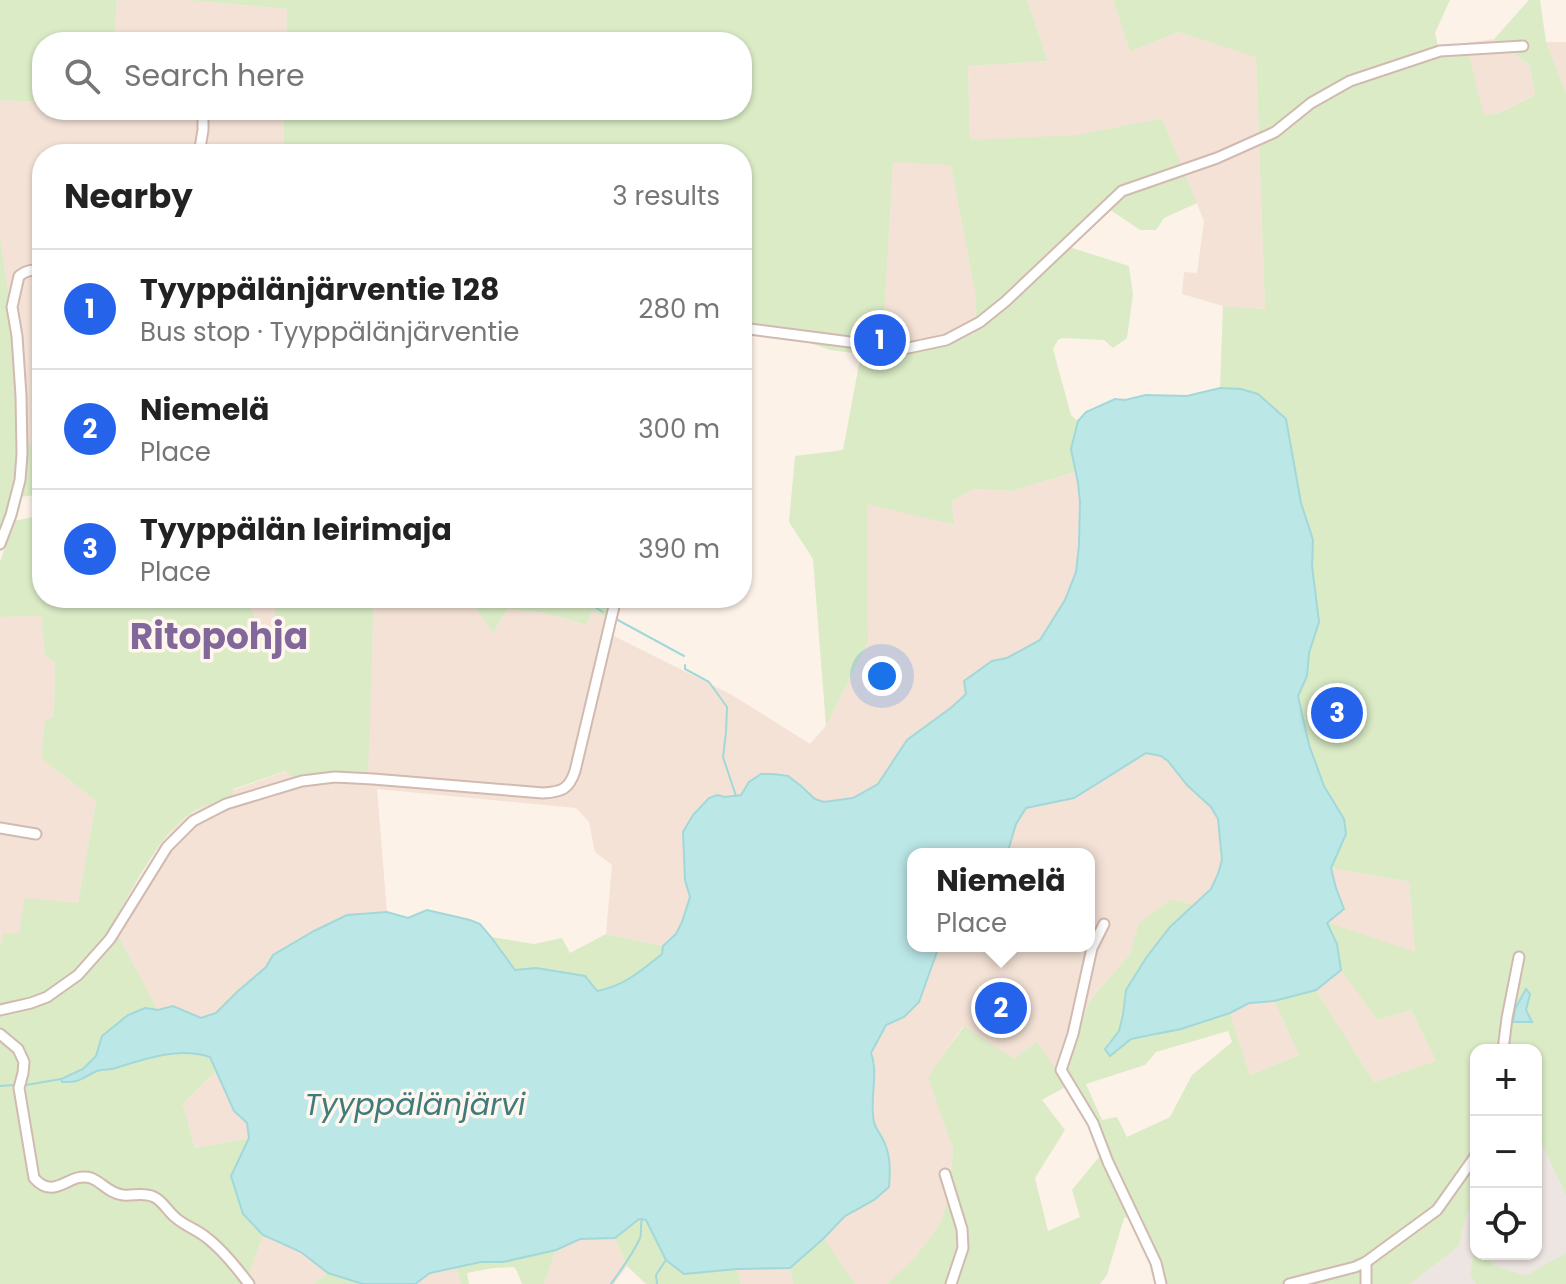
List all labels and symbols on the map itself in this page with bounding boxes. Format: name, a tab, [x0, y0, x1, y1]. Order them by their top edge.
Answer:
pin: 1	[854, 310, 906, 370]
district label: Ritopohja	[130, 611, 308, 662]
your location	[862, 656, 902, 696]
pin: 3	[1311, 683, 1363, 743]
pin: 2	[975, 978, 1027, 1038]
water label: Tyyppälänjärvi	[305, 1083, 526, 1126]

